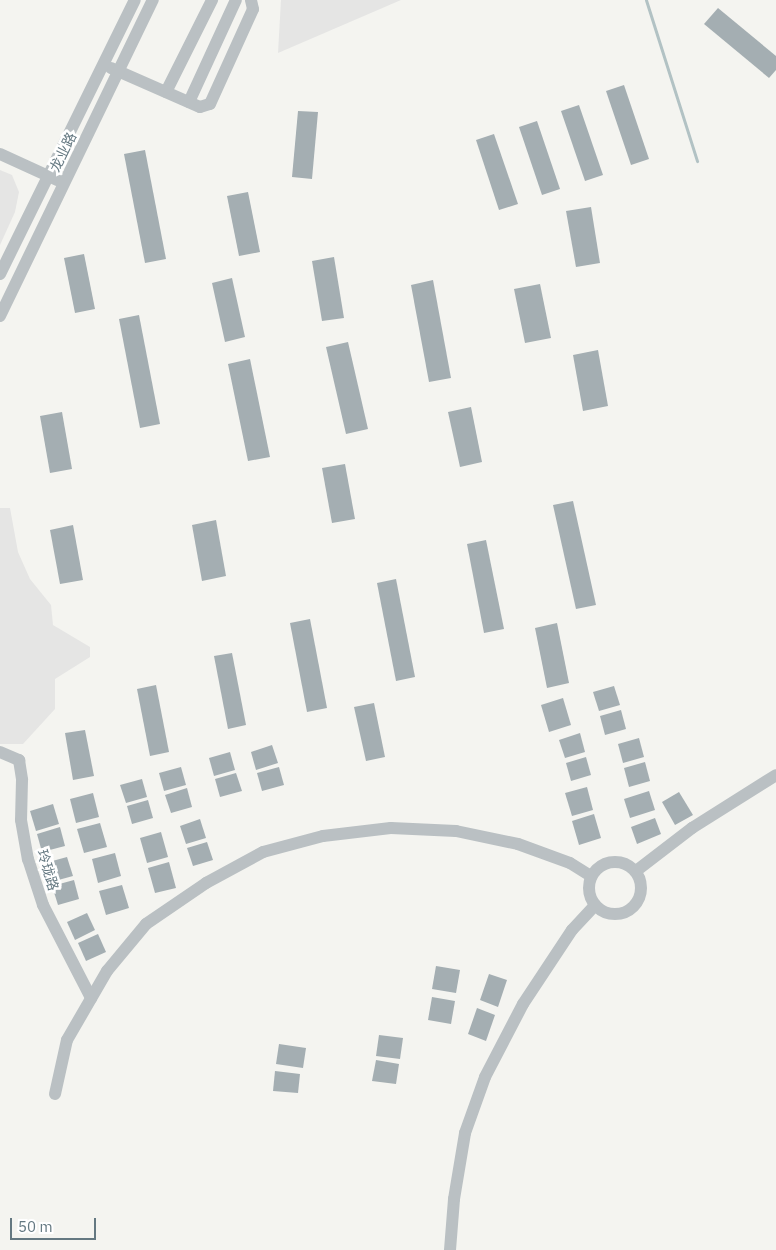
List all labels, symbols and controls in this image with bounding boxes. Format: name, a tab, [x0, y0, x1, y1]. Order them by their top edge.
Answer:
street label: 龙业路	[46, 129, 80, 175]
street label: 玲珑路	[34, 847, 62, 893]
scale bar	[12, 1208, 99, 1240]
text: 50 m	[18, 1217, 53, 1236]

